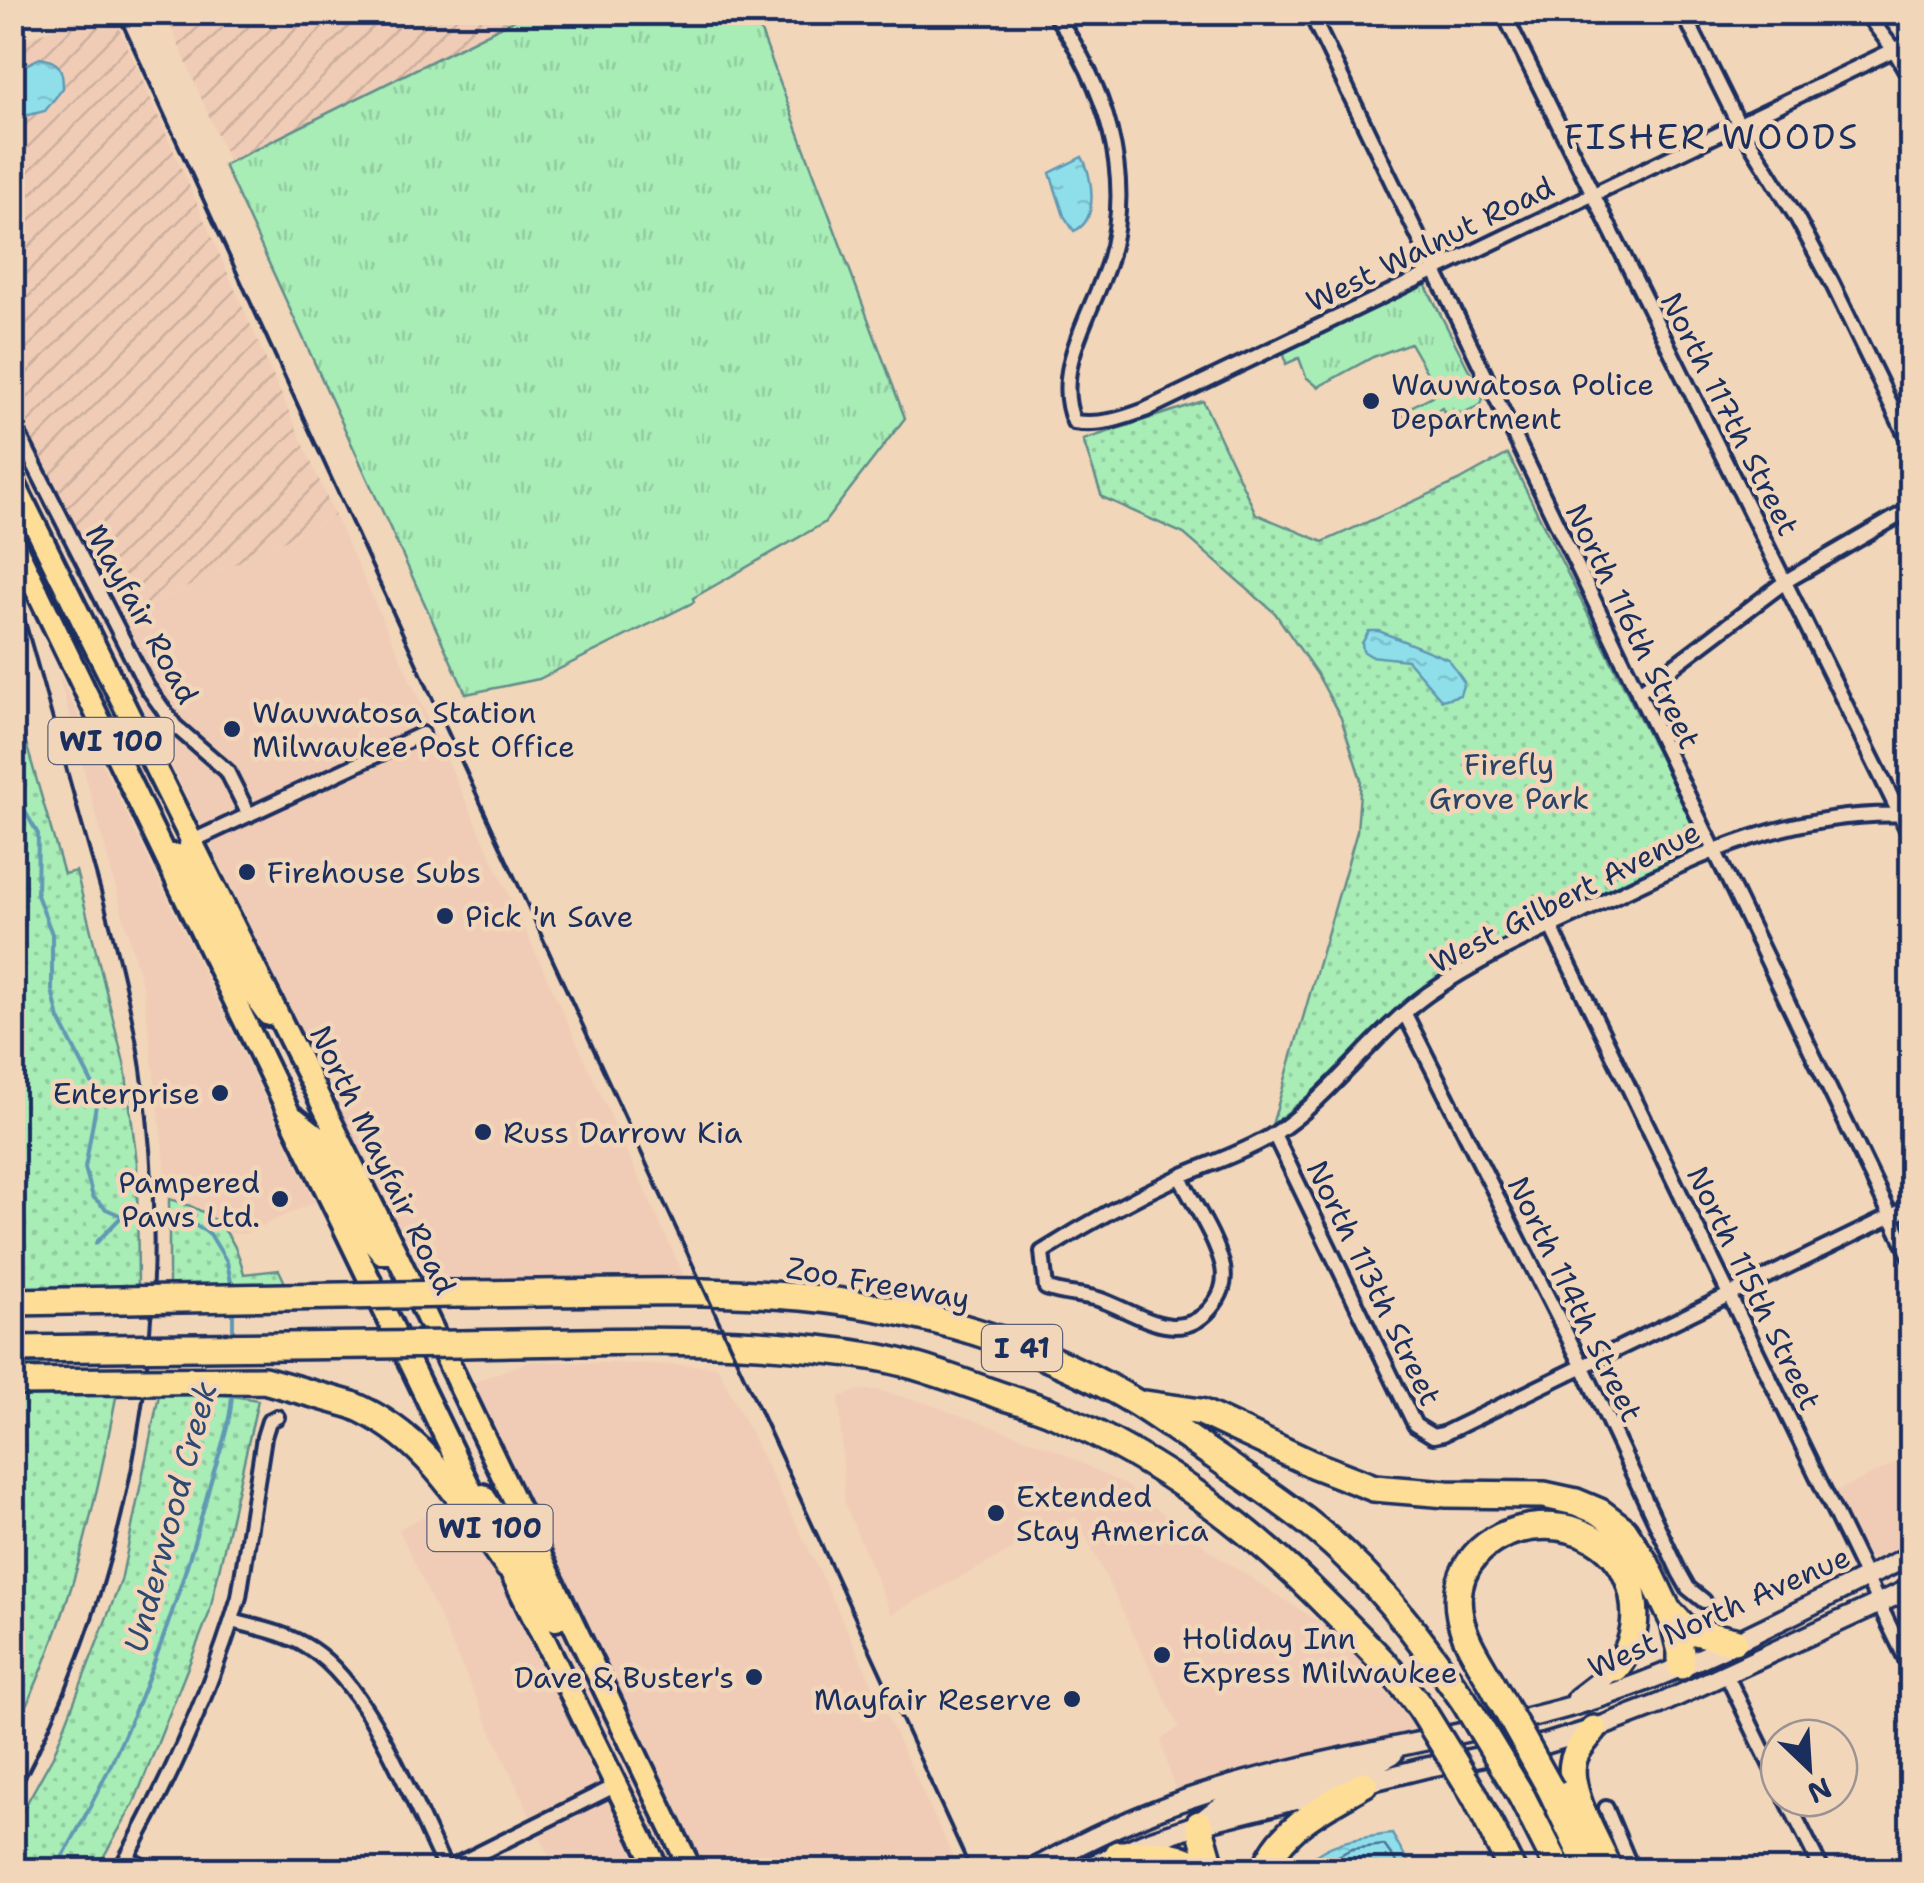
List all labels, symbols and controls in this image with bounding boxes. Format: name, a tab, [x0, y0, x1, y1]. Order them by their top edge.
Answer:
district label: FISHER WOODS	[1564, 113, 1860, 160]
street label: West Walnut Road	[1299, 166, 1561, 322]
street label: North 117th Street	[1651, 285, 1809, 543]
place label: Wauwatosa Police Department	[1391, 364, 1654, 439]
marker: Wauwatosa Police Department	[1360, 390, 1382, 412]
street label: North 116th Street	[1556, 496, 1710, 756]
street label: Mayfair Road	[76, 517, 208, 711]
place label: Wauwatosa Station Milwaukee Post Office	[252, 692, 575, 767]
road number: WI 100	[48, 718, 174, 764]
marker: Wauwatosa Station Milwaukee Post Office	[221, 718, 243, 740]
park label: Firefly Grove Park	[1429, 744, 1589, 819]
street label: West Gilbert Avenue	[1423, 811, 1707, 983]
place label: Firehouse Subs	[267, 852, 481, 893]
marker: Firehouse Subs	[236, 861, 258, 883]
place label: Pick 'n Save	[465, 896, 634, 937]
marker: Pick 'n Save	[434, 905, 456, 927]
street label: North Mayfair Road	[300, 1019, 466, 1301]
place label: Enterprise	[53, 1073, 200, 1114]
marker: Enterprise	[209, 1082, 231, 1104]
place label: Russ Darrow Kia	[503, 1112, 743, 1153]
marker: Russ Darrow Kia	[472, 1121, 494, 1143]
street label: North 113th Street	[1297, 1153, 1451, 1413]
street label: North 115th Street	[1677, 1159, 1831, 1417]
place label: Pampered Paws Ltd.	[118, 1162, 260, 1237]
street label: North 114th Street	[1498, 1169, 1652, 1429]
marker: Pampered Paws Ltd.	[269, 1188, 291, 1210]
street label: Zoo Freeway	[783, 1247, 973, 1319]
road number: I 41	[982, 1325, 1062, 1371]
water label: Underwood Creek	[113, 1377, 227, 1657]
place label: Extended Stay America	[1016, 1476, 1209, 1551]
marker: Extended Stay America	[985, 1502, 1007, 1524]
road number: WI 100	[428, 1505, 552, 1551]
street label: West North Avenue	[1581, 1536, 1857, 1688]
place label: Holiday Inn Express Milwaukee	[1182, 1618, 1458, 1693]
marker: Holiday Inn Express Milwaukee	[1151, 1644, 1173, 1666]
place label: Dave & Buster's	[514, 1657, 734, 1698]
marker: Dave & Buster's	[743, 1666, 765, 1688]
place label: Mayfair Reserve	[814, 1679, 1052, 1720]
marker: Mayfair Reserve	[1061, 1688, 1083, 1710]
north arrow	[1759, 1718, 1859, 1818]
text: N	[1801, 1769, 1838, 1813]

